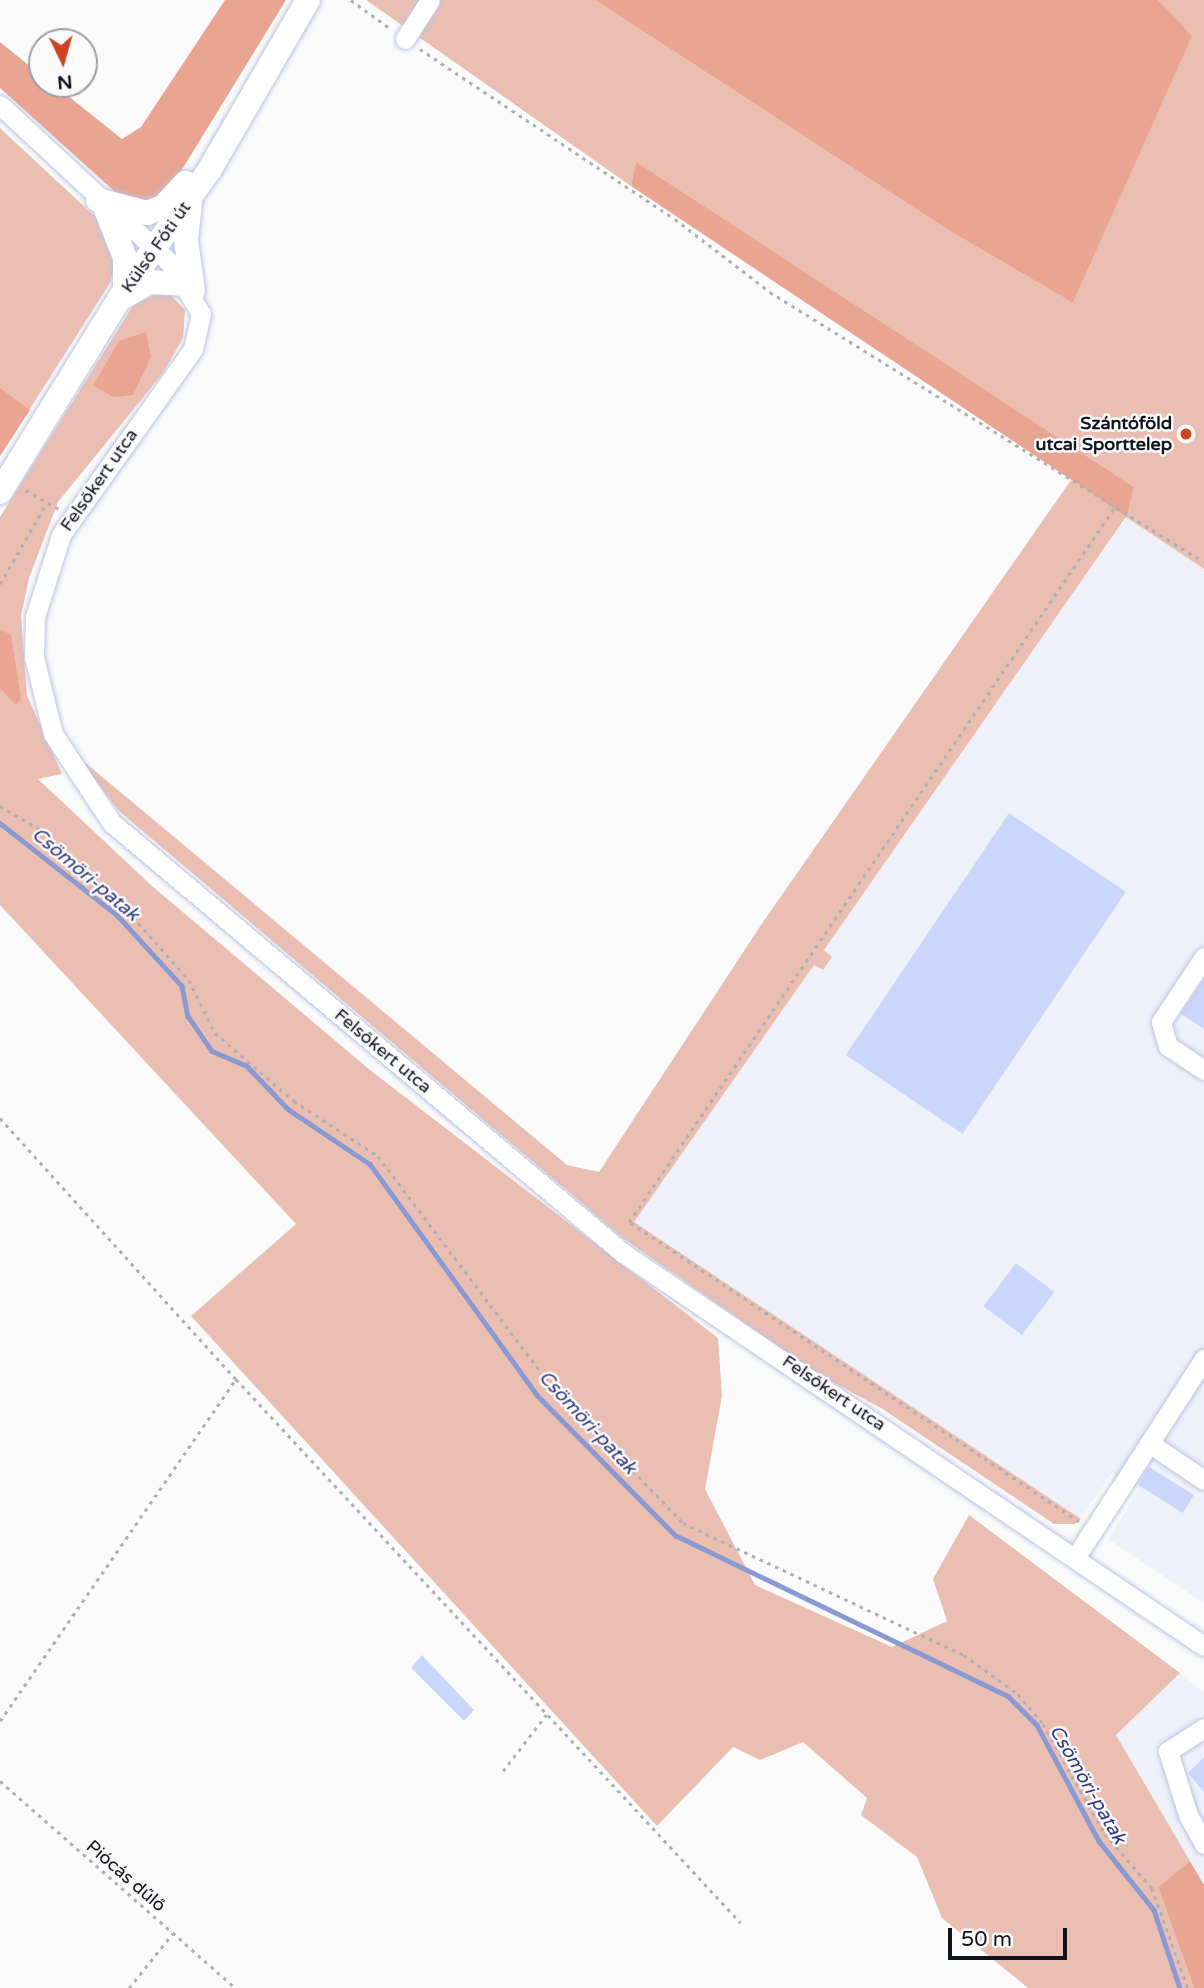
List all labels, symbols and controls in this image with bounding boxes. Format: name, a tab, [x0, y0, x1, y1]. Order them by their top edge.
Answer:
north arrow	[28, 28, 98, 98]
text: N	[56, 70, 73, 94]
street label: Külső Fóti út	[117, 197, 195, 297]
place label: Szántóföld utcai Sporttelep	[1035, 413, 1172, 456]
street label: Felsőkert utca	[56, 425, 142, 535]
marker: Szántóföld utcai Sporttelep	[1178, 426, 1194, 442]
water label: Csömöri-patak	[27, 823, 143, 927]
street label: Felsőkert utca	[330, 1004, 436, 1098]
street label: Felsőkert utca	[778, 1350, 890, 1436]
water label: Csömöri-patak	[533, 1367, 641, 1479]
water label: Csömöri-patak	[1044, 1722, 1130, 1848]
street label: Piócás dűlő	[82, 1836, 170, 1916]
scale bar	[952, 1914, 1071, 1958]
text: 50 m	[961, 1927, 1012, 1952]

